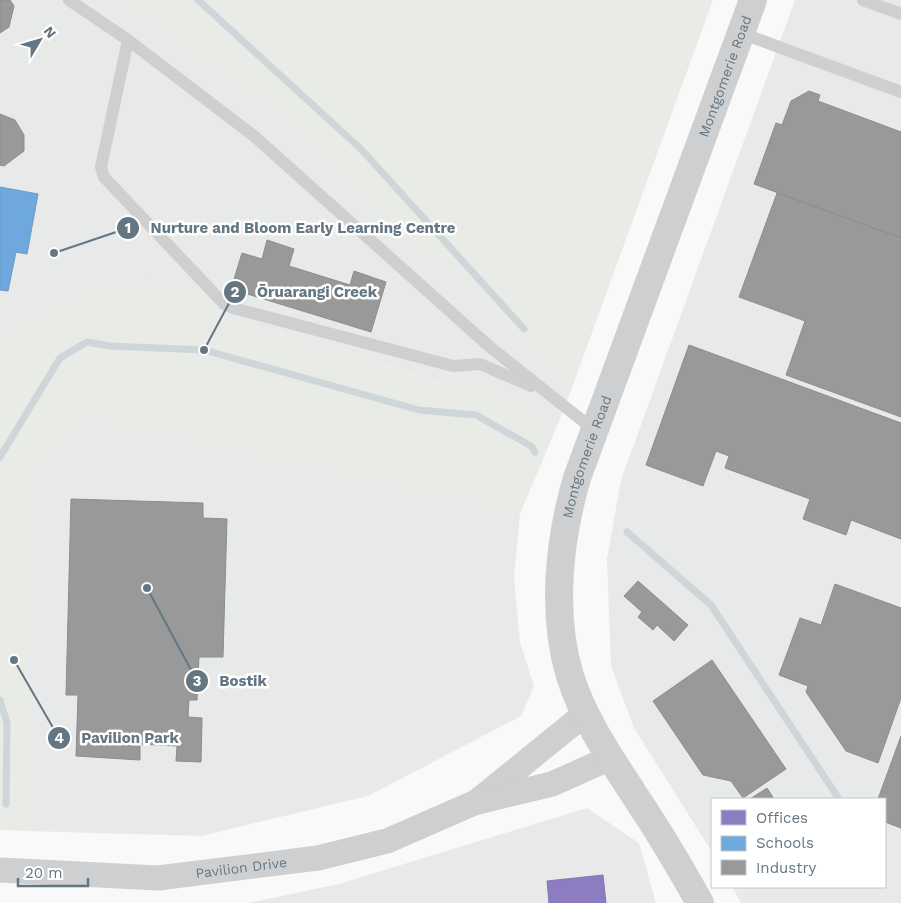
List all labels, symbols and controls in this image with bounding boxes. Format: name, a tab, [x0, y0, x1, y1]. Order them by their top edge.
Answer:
street label: Montgomerie Road	[695, 13, 755, 139]
north arrow	[15, 15, 65, 65]
text: N	[41, 23, 60, 41]
callout: Nurture and Bloom Early Learning Centre	[115, 213, 466, 243]
text: 1	[125, 219, 131, 237]
text: Nurture and Bloom Early Learning Centre	[151, 219, 456, 237]
callout: Ōruarangi Creek	[222, 277, 387, 307]
text: 2	[231, 283, 240, 301]
text: Ōruarangi Creek	[257, 283, 378, 301]
street label: Montgomerie Road	[559, 393, 615, 520]
callout: Bostik	[184, 666, 276, 696]
text: 3	[193, 672, 202, 690]
text: Bostik	[219, 672, 267, 690]
callout: Pavilion Park	[46, 723, 189, 753]
text: 4	[54, 729, 64, 747]
text: Pavilion Park	[81, 729, 179, 747]
legend	[711, 798, 886, 888]
text: Offices	[756, 809, 808, 827]
text: Schools	[756, 834, 814, 852]
street label: Pavilion Drive	[195, 854, 288, 881]
scale bar	[18, 856, 88, 888]
text: Industry	[756, 859, 817, 877]
text: 20 m	[25, 864, 63, 882]

